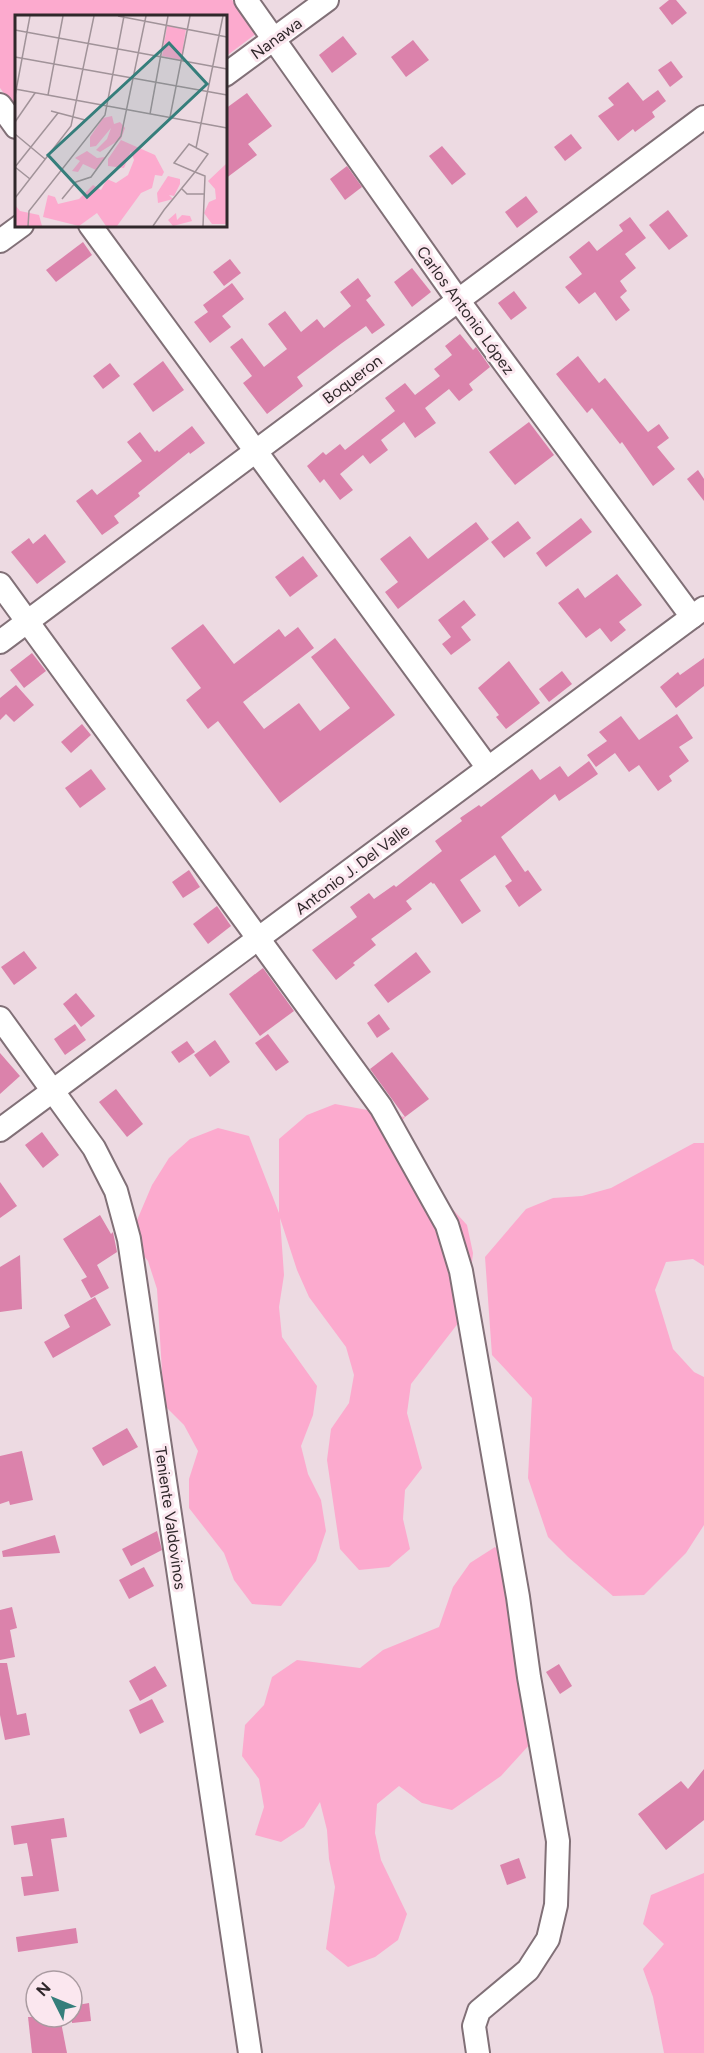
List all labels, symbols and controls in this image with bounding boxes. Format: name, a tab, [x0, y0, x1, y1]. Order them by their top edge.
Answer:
street label: Nanawa	[247, 14, 305, 63]
inset map	[15, 15, 226, 226]
street label: Carlos Antonio López	[413, 242, 519, 378]
street label: Boqueron	[319, 351, 386, 408]
street label: Antonio J. Del Valle	[291, 820, 413, 919]
street label: Teniente Valdovinos	[151, 1446, 190, 1591]
north arrow	[24, 1969, 84, 2029]
text: N	[32, 1978, 55, 2000]

